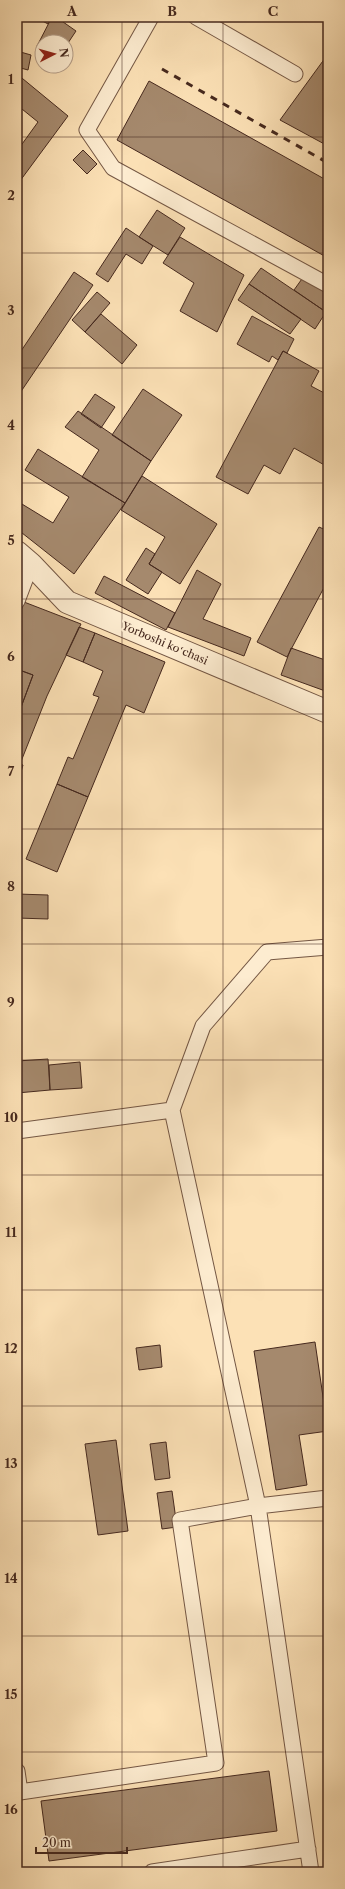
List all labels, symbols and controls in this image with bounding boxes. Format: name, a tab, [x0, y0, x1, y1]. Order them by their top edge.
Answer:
text: A	[66, 3, 78, 19]
text: B	[167, 3, 177, 19]
text: C	[268, 3, 278, 19]
north arrow	[34, 34, 74, 74]
text: N	[56, 47, 71, 59]
text: 1	[8, 71, 14, 87]
text: 2	[7, 187, 15, 203]
text: 3	[7, 302, 15, 318]
text: 4	[7, 417, 15, 433]
text: 5	[7, 532, 15, 548]
street label: Yorboshi koʻchasi	[119, 618, 211, 668]
text: 6	[7, 648, 15, 664]
text: 7	[8, 763, 15, 779]
text: 8	[7, 878, 15, 894]
text: 9	[7, 994, 15, 1010]
text: 10	[4, 1109, 18, 1125]
text: 11	[5, 1224, 17, 1240]
text: 12	[4, 1340, 18, 1356]
text: 13	[4, 1455, 18, 1471]
text: 14	[4, 1570, 18, 1586]
text: 15	[4, 1686, 18, 1702]
text: 16	[4, 1801, 18, 1817]
scale bar	[36, 1829, 127, 1855]
text: 20 m	[42, 1835, 71, 1850]

